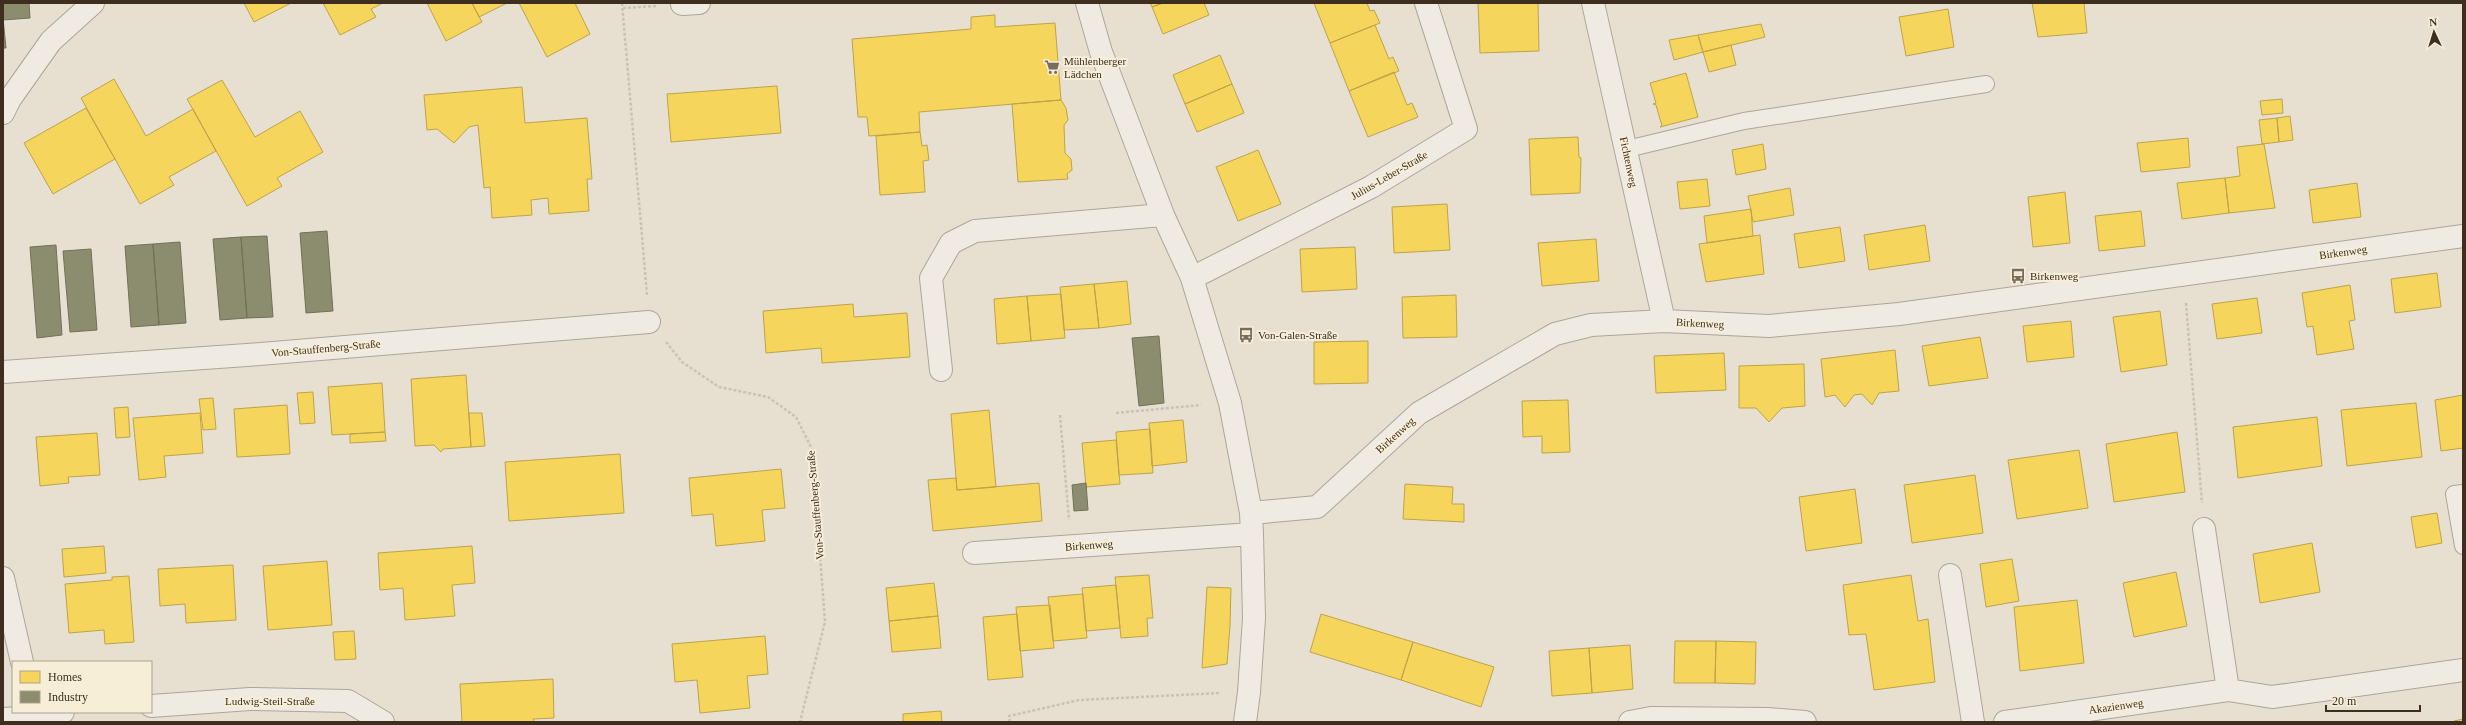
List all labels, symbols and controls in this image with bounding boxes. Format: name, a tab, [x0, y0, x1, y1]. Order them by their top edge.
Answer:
north arrow	[2414, 12, 2454, 52]
text: N	[2429, 16, 2438, 28]
place label: Mühlenberger Lädchen	[1064, 55, 1126, 80]
supermarket icon: Mühlenberger Lädchen	[1043, 58, 1061, 76]
street label: Fichtenweg	[1618, 136, 1640, 189]
street label: Julius-Leber-Straße	[1349, 148, 1430, 202]
street label: Birkenweg	[2318, 243, 2368, 261]
bus stop icon: Birkenweg	[2009, 267, 2027, 285]
place label: Birkenweg	[2030, 270, 2079, 282]
street label: Birkenweg	[1676, 316, 1725, 330]
bus stop icon: Von-Galen-Straße	[1237, 326, 1255, 344]
place label: Von-Galen-Straße	[1258, 329, 1337, 341]
street label: Von-Stauffenberg-Straße	[271, 337, 381, 359]
street label: Birkenweg	[1373, 414, 1417, 456]
street label: Von-Stauffenberg-Straße	[804, 450, 826, 560]
street label: Birkenweg	[1065, 537, 1114, 553]
legend	[12, 661, 152, 713]
text: Homes	[48, 670, 82, 684]
scale bar	[2326, 687, 2420, 713]
text: Industry	[48, 690, 88, 704]
text: 20 m	[2332, 694, 2357, 708]
street label: Ludwig-Steil-Straße	[225, 695, 315, 707]
street label: Akazienweg	[2088, 696, 2145, 716]

